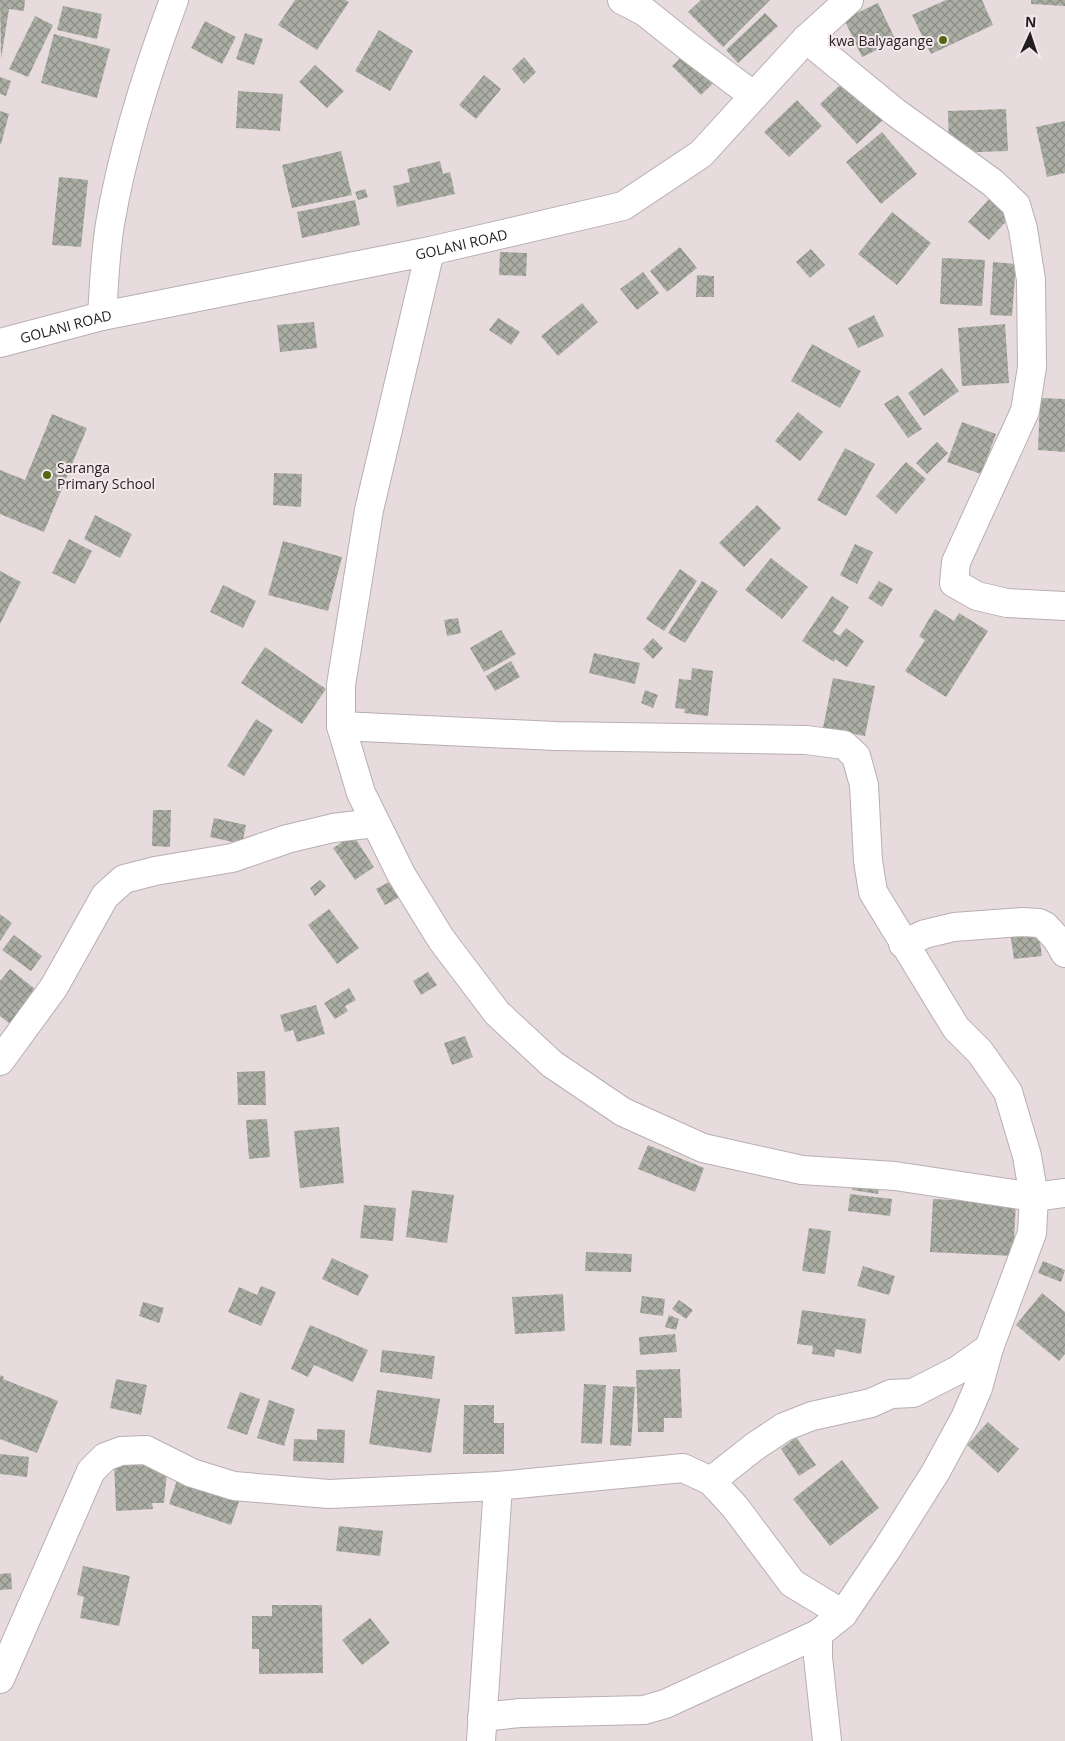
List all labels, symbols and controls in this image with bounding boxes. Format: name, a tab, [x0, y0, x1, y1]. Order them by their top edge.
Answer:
north arrow	[1005, 10, 1055, 60]
text: N	[1025, 12, 1037, 31]
place label: kwa Balyagange	[829, 31, 933, 50]
marker: kwa Balyagange	[937, 34, 949, 46]
street label: GOLANI ROAD	[414, 224, 509, 263]
street label: GOLANI ROAD	[18, 305, 113, 347]
place label: Saranga Primary School	[57, 458, 155, 493]
marker: Saranga Primary School	[41, 469, 53, 481]

